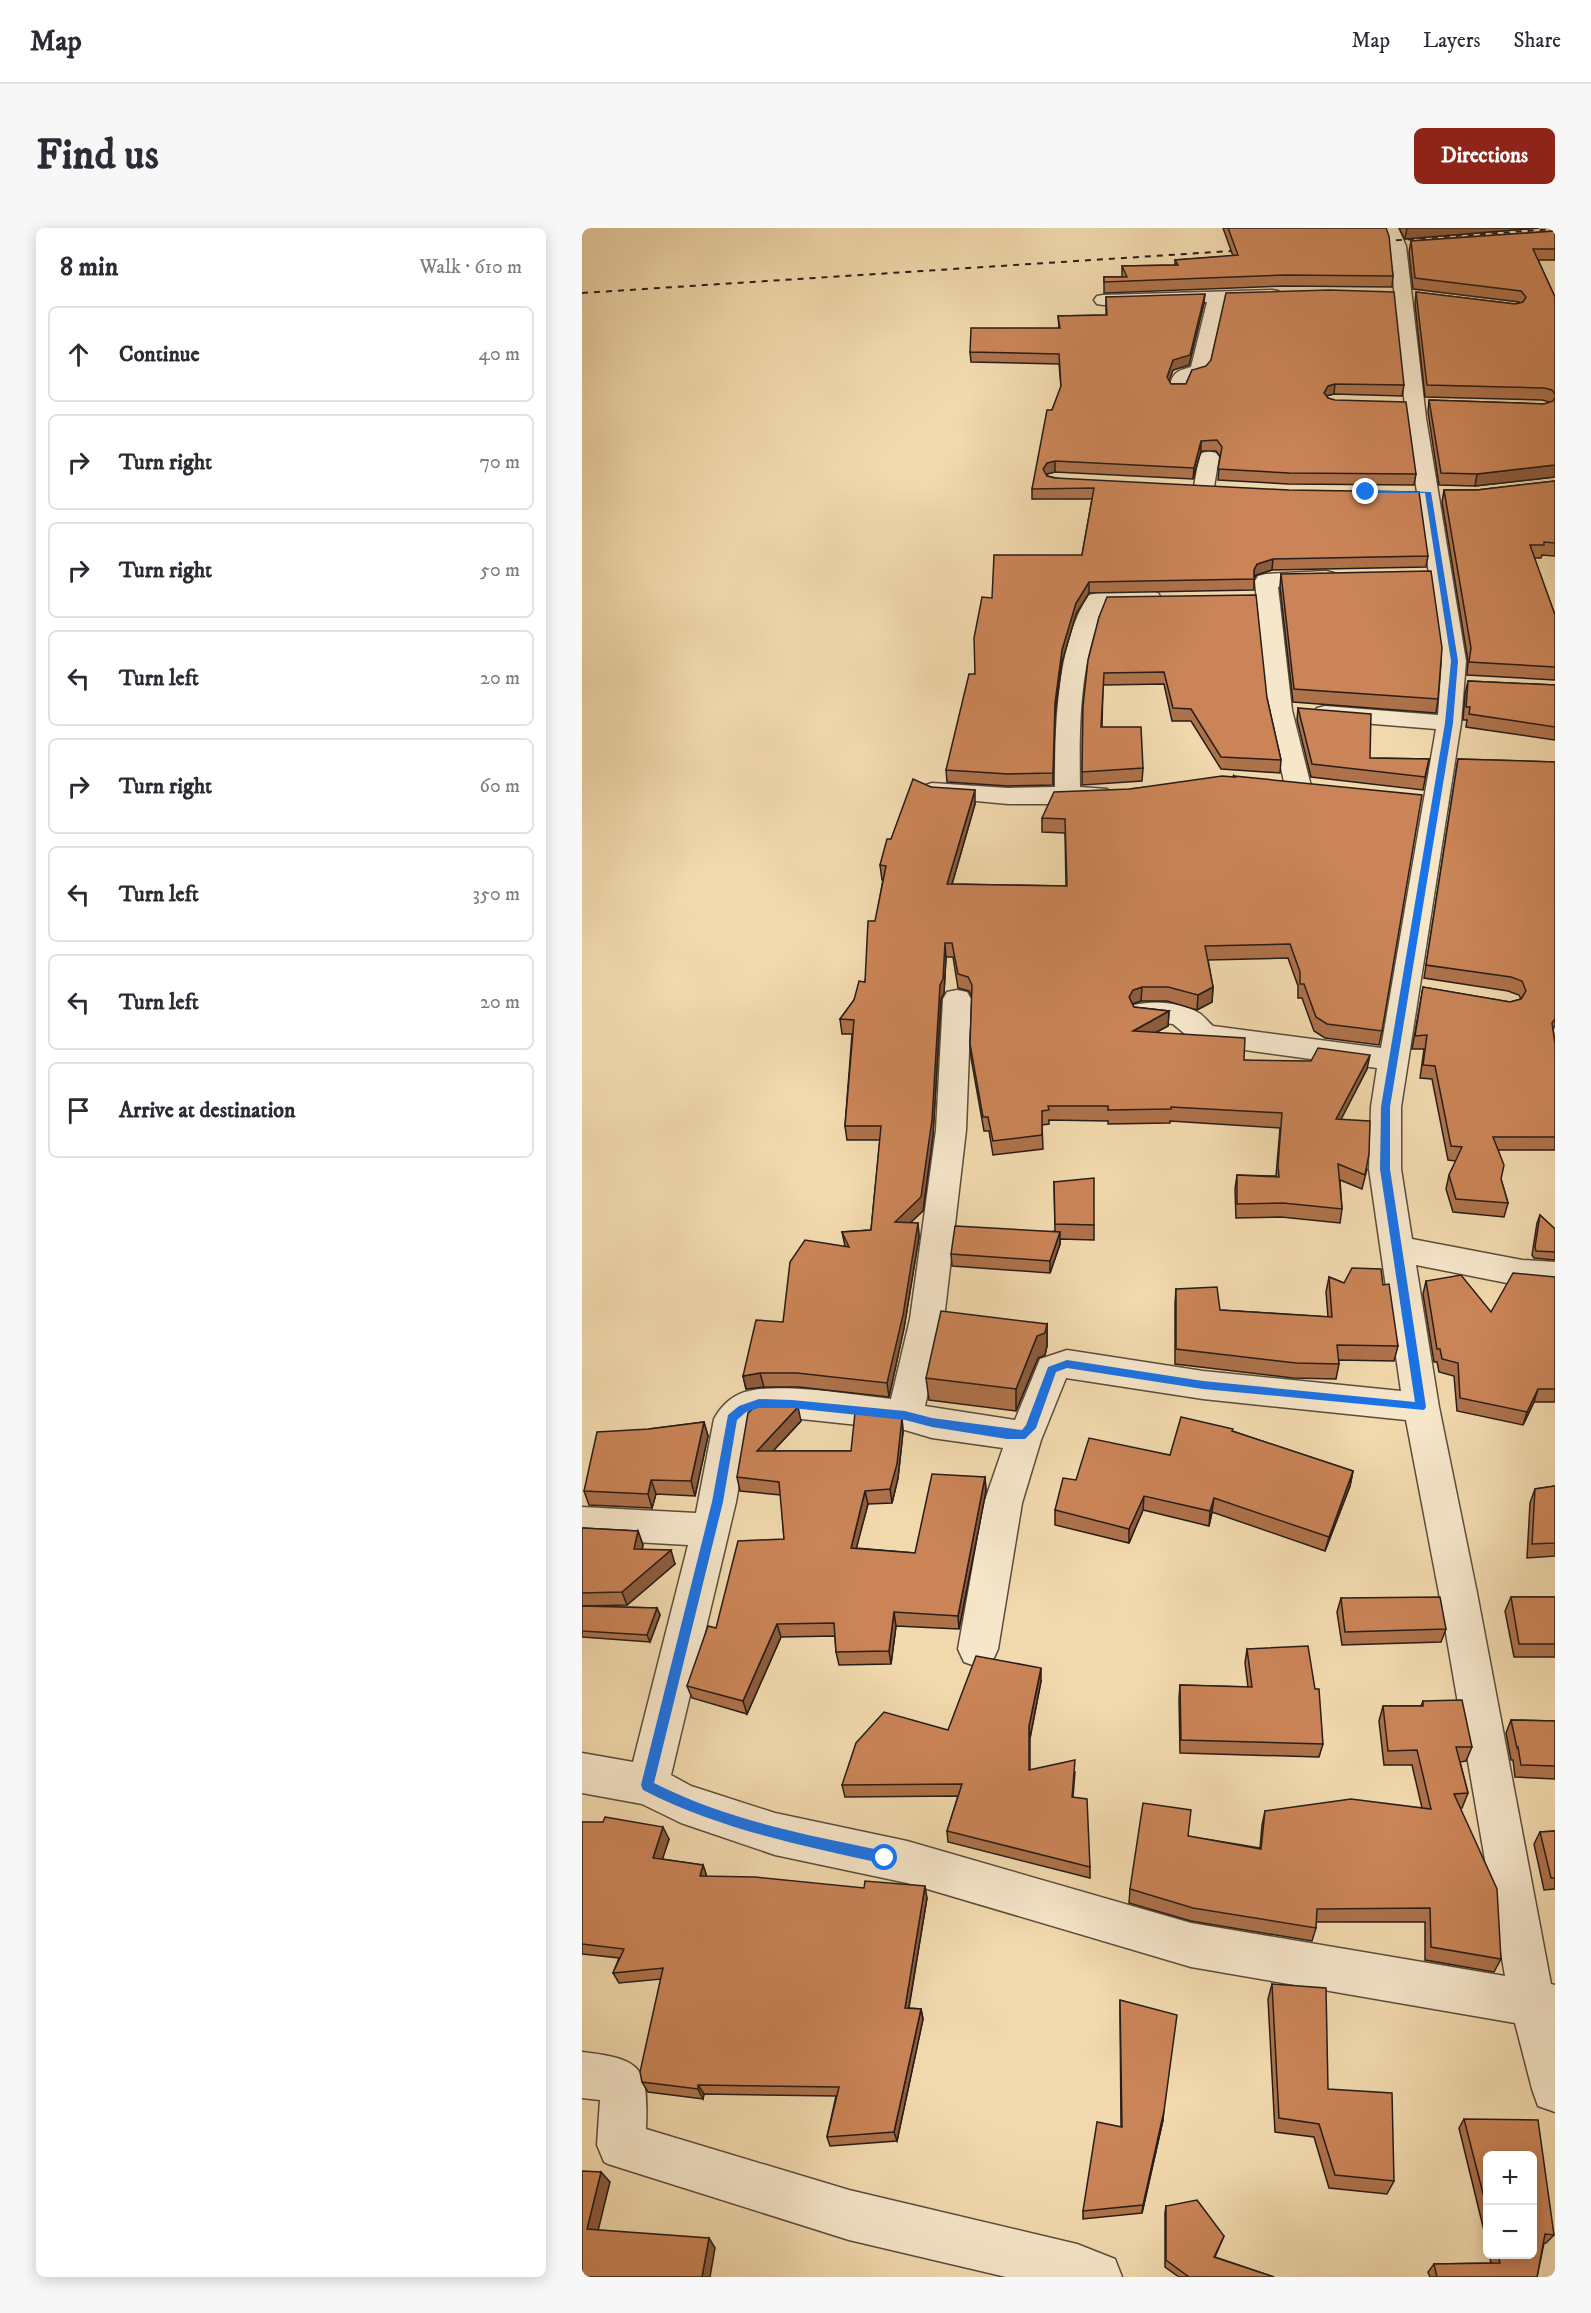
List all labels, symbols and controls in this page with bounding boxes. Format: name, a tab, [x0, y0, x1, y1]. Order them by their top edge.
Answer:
text: Map	[30, 24, 82, 59]
text: Map	[1351, 28, 1390, 54]
text: Layers	[1423, 28, 1481, 54]
text: Share	[1514, 28, 1561, 54]
button: Directions	[1414, 128, 1555, 184]
text: Find us	[36, 130, 159, 182]
text: 8 min	[60, 251, 118, 284]
text: Walk · 610 m	[419, 255, 522, 280]
icon: ahead	[62, 338, 95, 371]
text: Continue	[119, 341, 200, 368]
text: 40 m	[478, 342, 520, 367]
icon: right	[62, 446, 95, 479]
text: Turn right	[119, 449, 212, 476]
text: 70 m	[479, 450, 520, 475]
route end	[1352, 478, 1378, 504]
icon: right	[62, 554, 95, 587]
text: Turn right	[119, 557, 212, 584]
text: 50 m	[480, 558, 520, 583]
icon: left	[62, 662, 95, 695]
text: Turn left	[119, 665, 199, 692]
text: 20 m	[480, 666, 520, 691]
icon: right	[62, 770, 95, 803]
text: Turn right	[119, 773, 212, 800]
text: 60 m	[480, 774, 520, 799]
icon: left	[62, 878, 95, 911]
text: Turn left	[119, 881, 199, 908]
text: 350 m	[473, 882, 520, 907]
icon: left	[62, 986, 95, 1019]
text: Turn left	[119, 989, 199, 1016]
text: 20 m	[480, 990, 520, 1015]
icon: arrive	[62, 1094, 95, 1127]
text: Arrive at destination	[119, 1097, 296, 1124]
route start	[871, 1844, 897, 1870]
map controls	[1483, 2151, 1537, 2259]
button: +	[1483, 2151, 1537, 2205]
button: −	[1483, 2205, 1537, 2259]

